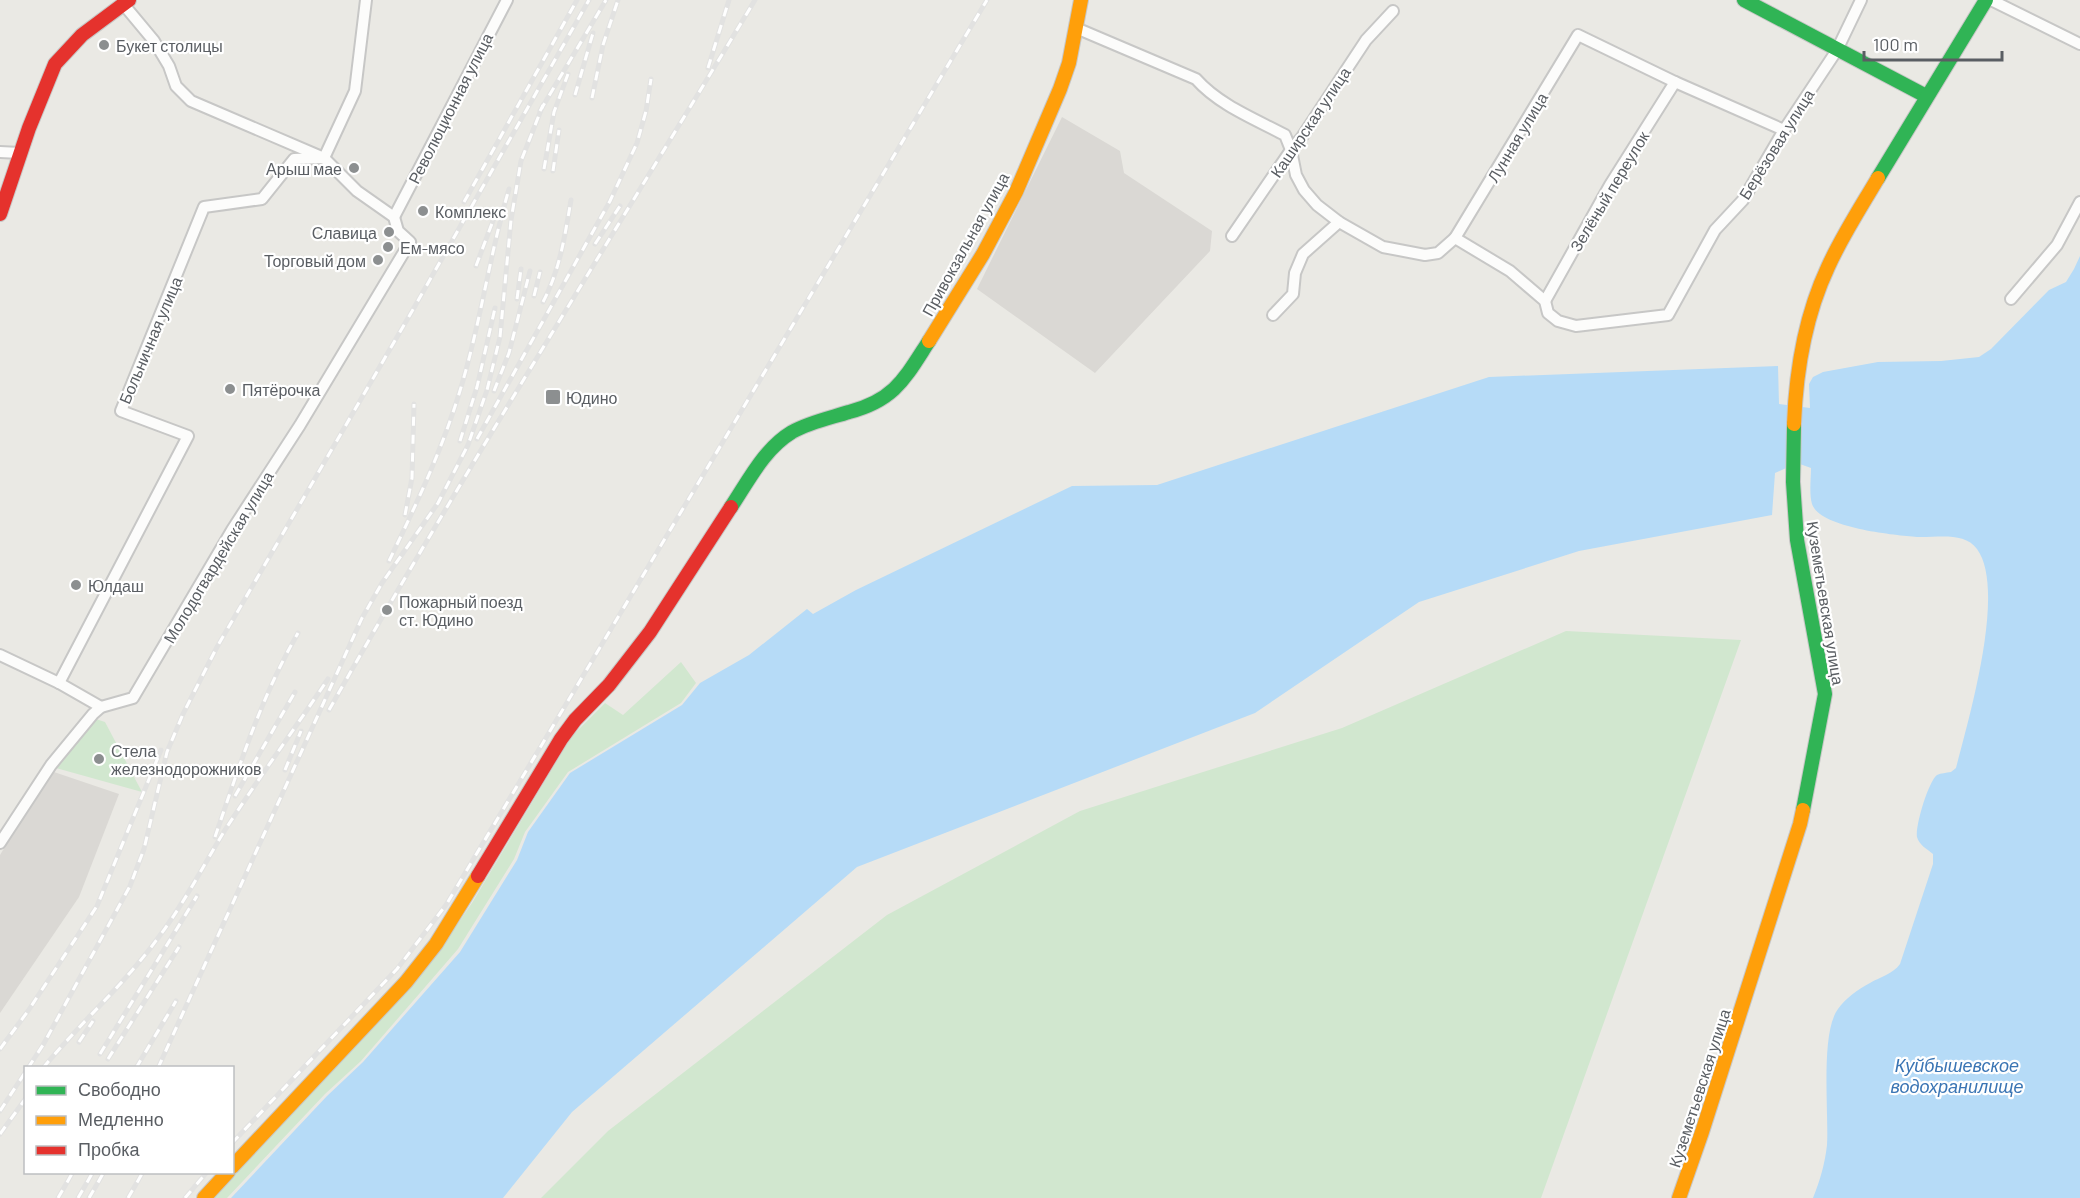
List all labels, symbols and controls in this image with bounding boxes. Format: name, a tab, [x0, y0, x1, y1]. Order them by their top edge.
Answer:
scale bar	[1864, 24, 2002, 62]
street label: Революционная улица	[404, 29, 496, 186]
text: 100 m	[1873, 33, 1918, 55]
place label: Букет столицы	[116, 36, 223, 55]
marker: Букет столицы	[97, 38, 111, 52]
street label: Каширская улица	[1266, 63, 1354, 181]
street label: Берёзовая улица	[1734, 85, 1818, 203]
street label: Лунная улица	[1483, 89, 1551, 185]
street label: Зелёный переулок	[1566, 127, 1653, 255]
place label: Арыш мае	[266, 159, 342, 178]
marker: Арыш мае	[347, 161, 361, 175]
street label: Привокзальная улица	[918, 169, 1012, 319]
place label: Комплекс	[435, 202, 506, 221]
marker: Комплекс	[416, 204, 430, 218]
place label: Славица	[312, 223, 377, 242]
marker: Славица	[382, 225, 396, 239]
place label: Ем-мясо	[400, 238, 465, 257]
marker: Ем-мясо	[381, 240, 395, 254]
place label: Торговый дом	[264, 251, 366, 270]
marker: Торговый дом	[371, 253, 385, 267]
street label: Больничная улица	[115, 273, 185, 407]
place label: Пятёрочка	[242, 380, 321, 399]
marker: Пятёрочка	[223, 382, 237, 396]
marker: Юдино	[544, 388, 562, 406]
place label: Юдино	[566, 388, 618, 407]
street label: Молодогвардейская улица	[159, 468, 277, 646]
street label: Куземетьевская улица	[1804, 520, 1848, 686]
place label: Юлдаш	[88, 576, 144, 595]
marker: Юлдаш	[69, 578, 83, 592]
place label: Пожарный поезд ст. Юдино	[399, 592, 523, 629]
marker: Пожарный поезд ст. Юдино	[380, 603, 394, 617]
place label: Стела железнодорожников	[111, 741, 262, 778]
marker: Стела железнодорожников	[92, 752, 106, 766]
street label: Куземетьевская улица	[1664, 1006, 1734, 1170]
water label: Куйбышевское водохранилище	[1890, 1054, 2024, 1097]
legend	[24, 1066, 234, 1174]
text: Свободно	[78, 1078, 161, 1100]
text: Медленно	[78, 1108, 164, 1130]
text: Пробка	[78, 1138, 141, 1160]

